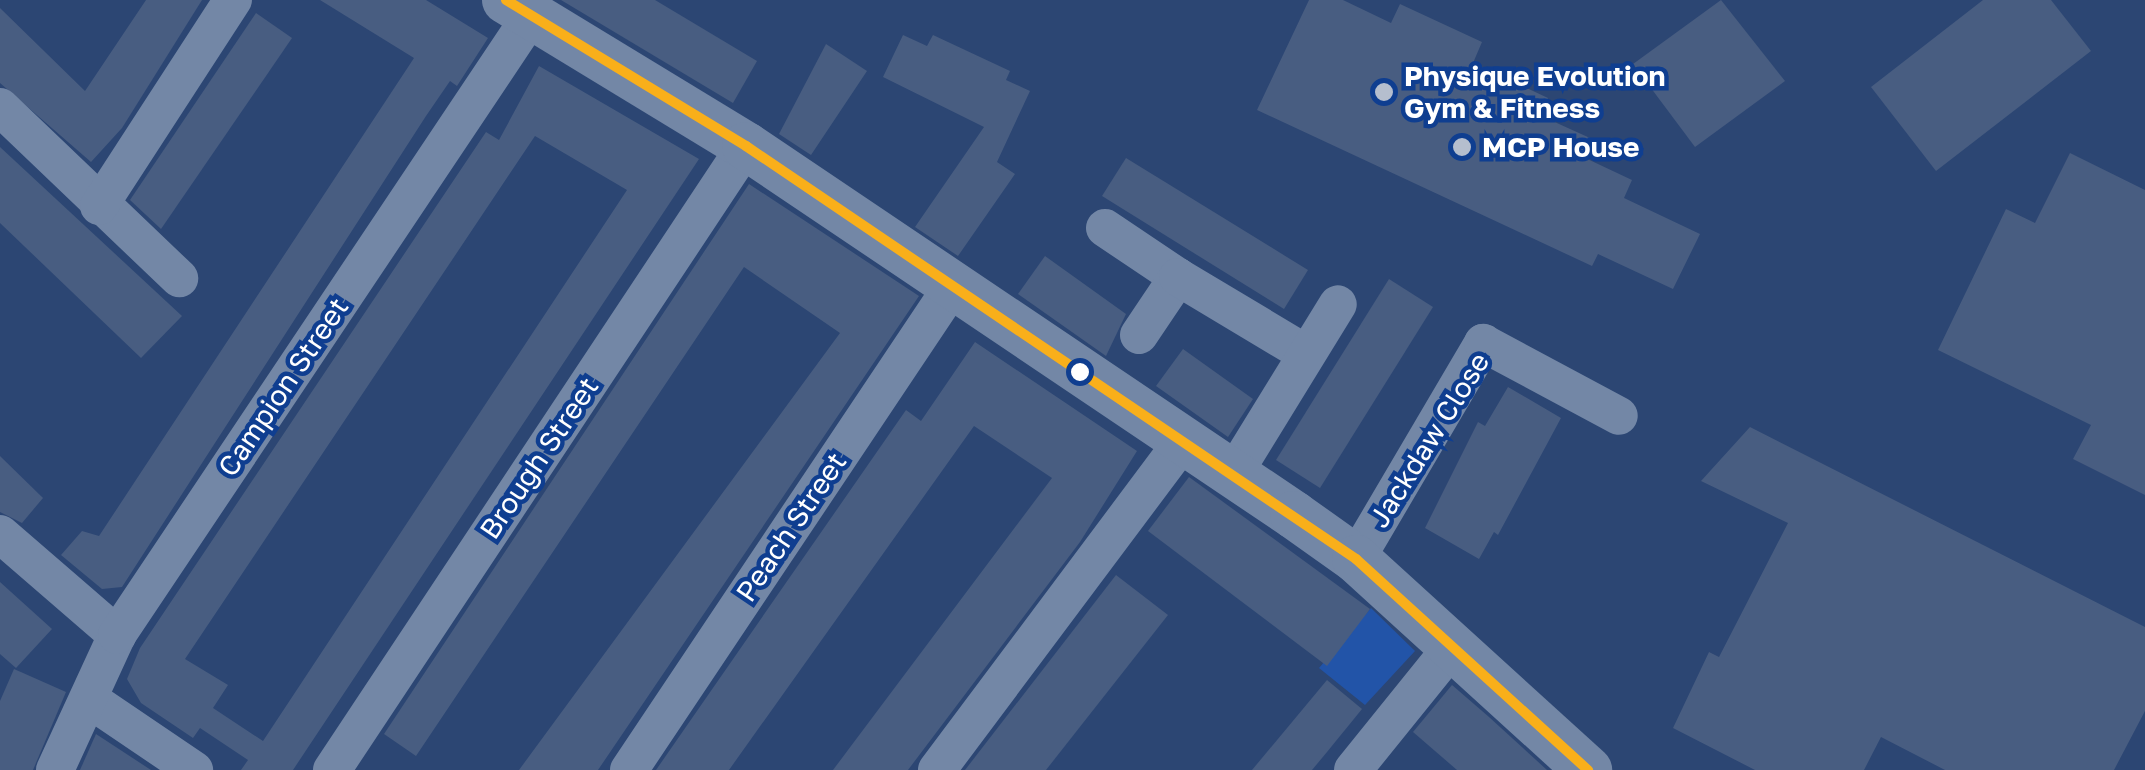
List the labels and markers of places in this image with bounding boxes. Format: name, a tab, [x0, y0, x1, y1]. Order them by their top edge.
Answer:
place label: Physique Evolution Gym & Fitness	[1404, 59, 1665, 125]
marker: Physique Evolution Gym & Fitness	[1373, 81, 1395, 103]
place label: MCP House	[1482, 130, 1639, 164]
marker: MCP House	[1451, 136, 1473, 158]
unlabelled marker	[1070, 362, 1090, 382]

